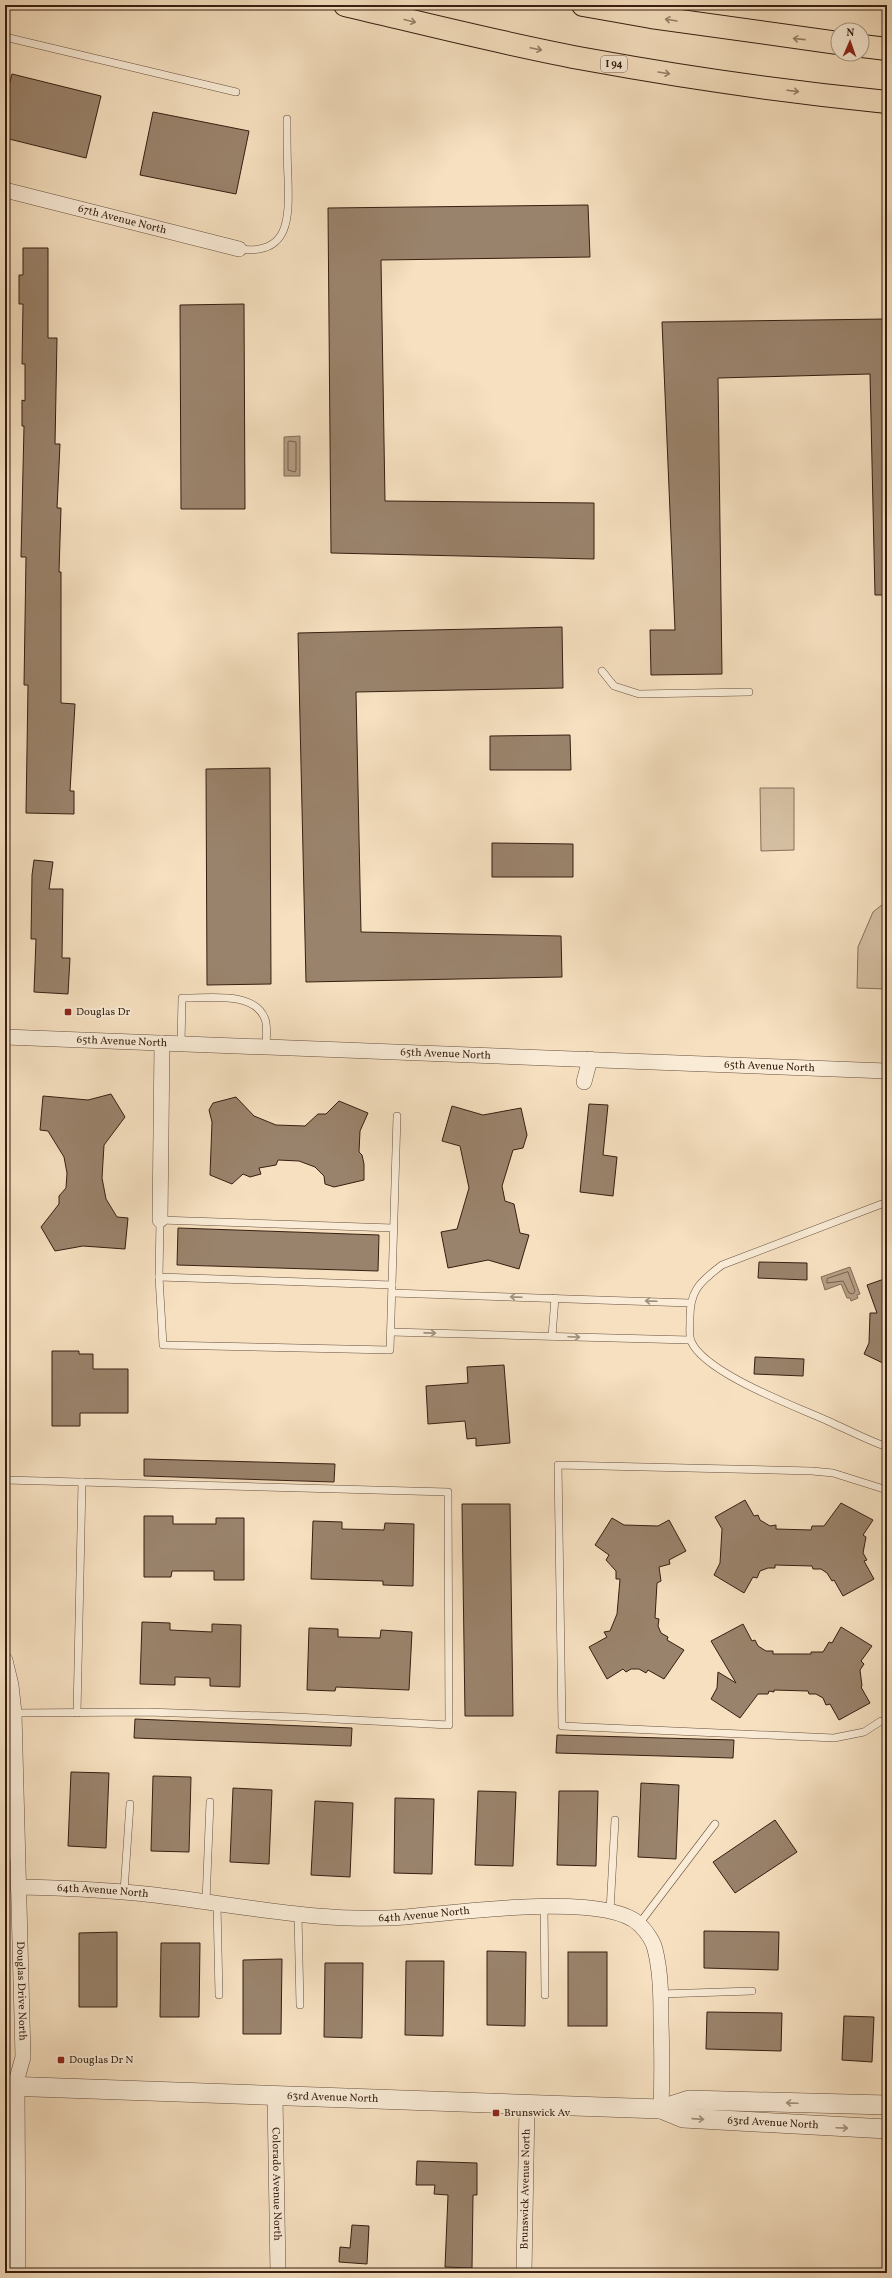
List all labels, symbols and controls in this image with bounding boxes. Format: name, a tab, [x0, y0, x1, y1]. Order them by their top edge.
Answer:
one-way arrow	[665, 16, 678, 24]
one-way arrow	[403, 18, 416, 26]
north arrow	[830, 22, 870, 62]
text: N	[846, 26, 855, 41]
one-way arrow	[793, 35, 806, 43]
one-way arrow	[530, 46, 543, 54]
road number: I 94	[601, 56, 627, 72]
one-way arrow	[657, 69, 670, 77]
one-way arrow	[786, 87, 799, 95]
street label: 67th Avenue North	[76, 201, 169, 238]
place label: Douglas Dr	[76, 1005, 130, 1020]
marker: Douglas Dr	[63, 1007, 73, 1017]
street label: 65th Avenue North	[76, 1032, 168, 1051]
street label: 65th Avenue North	[400, 1045, 492, 1063]
street label: 65th Avenue North	[724, 1057, 816, 1076]
one-way arrow	[510, 1293, 523, 1300]
one-way arrow	[645, 1297, 658, 1305]
one-way arrow	[423, 1329, 436, 1337]
one-way arrow	[567, 1333, 580, 1341]
street label: 64th Avenue North	[57, 1881, 150, 1902]
street label: 64th Avenue North	[378, 1903, 471, 1926]
street label: Douglas Drive North	[12, 1941, 30, 2041]
place label: Douglas Dr N	[69, 2053, 133, 2068]
marker: Douglas Dr N	[56, 2055, 66, 2065]
street label: 63rd Avenue North	[287, 2088, 379, 2107]
one-way arrow	[786, 2099, 799, 2107]
place label: Brunswick Av	[504, 2106, 570, 2121]
marker: Brunswick Av	[491, 2108, 501, 2118]
street label: 63rd Avenue North	[727, 2113, 820, 2133]
one-way arrow	[691, 2116, 704, 2123]
one-way arrow	[835, 2124, 848, 2131]
street label: Colorado Avenue North	[268, 2127, 285, 2241]
street label: Brunswick Avenue North	[517, 2128, 534, 2250]

